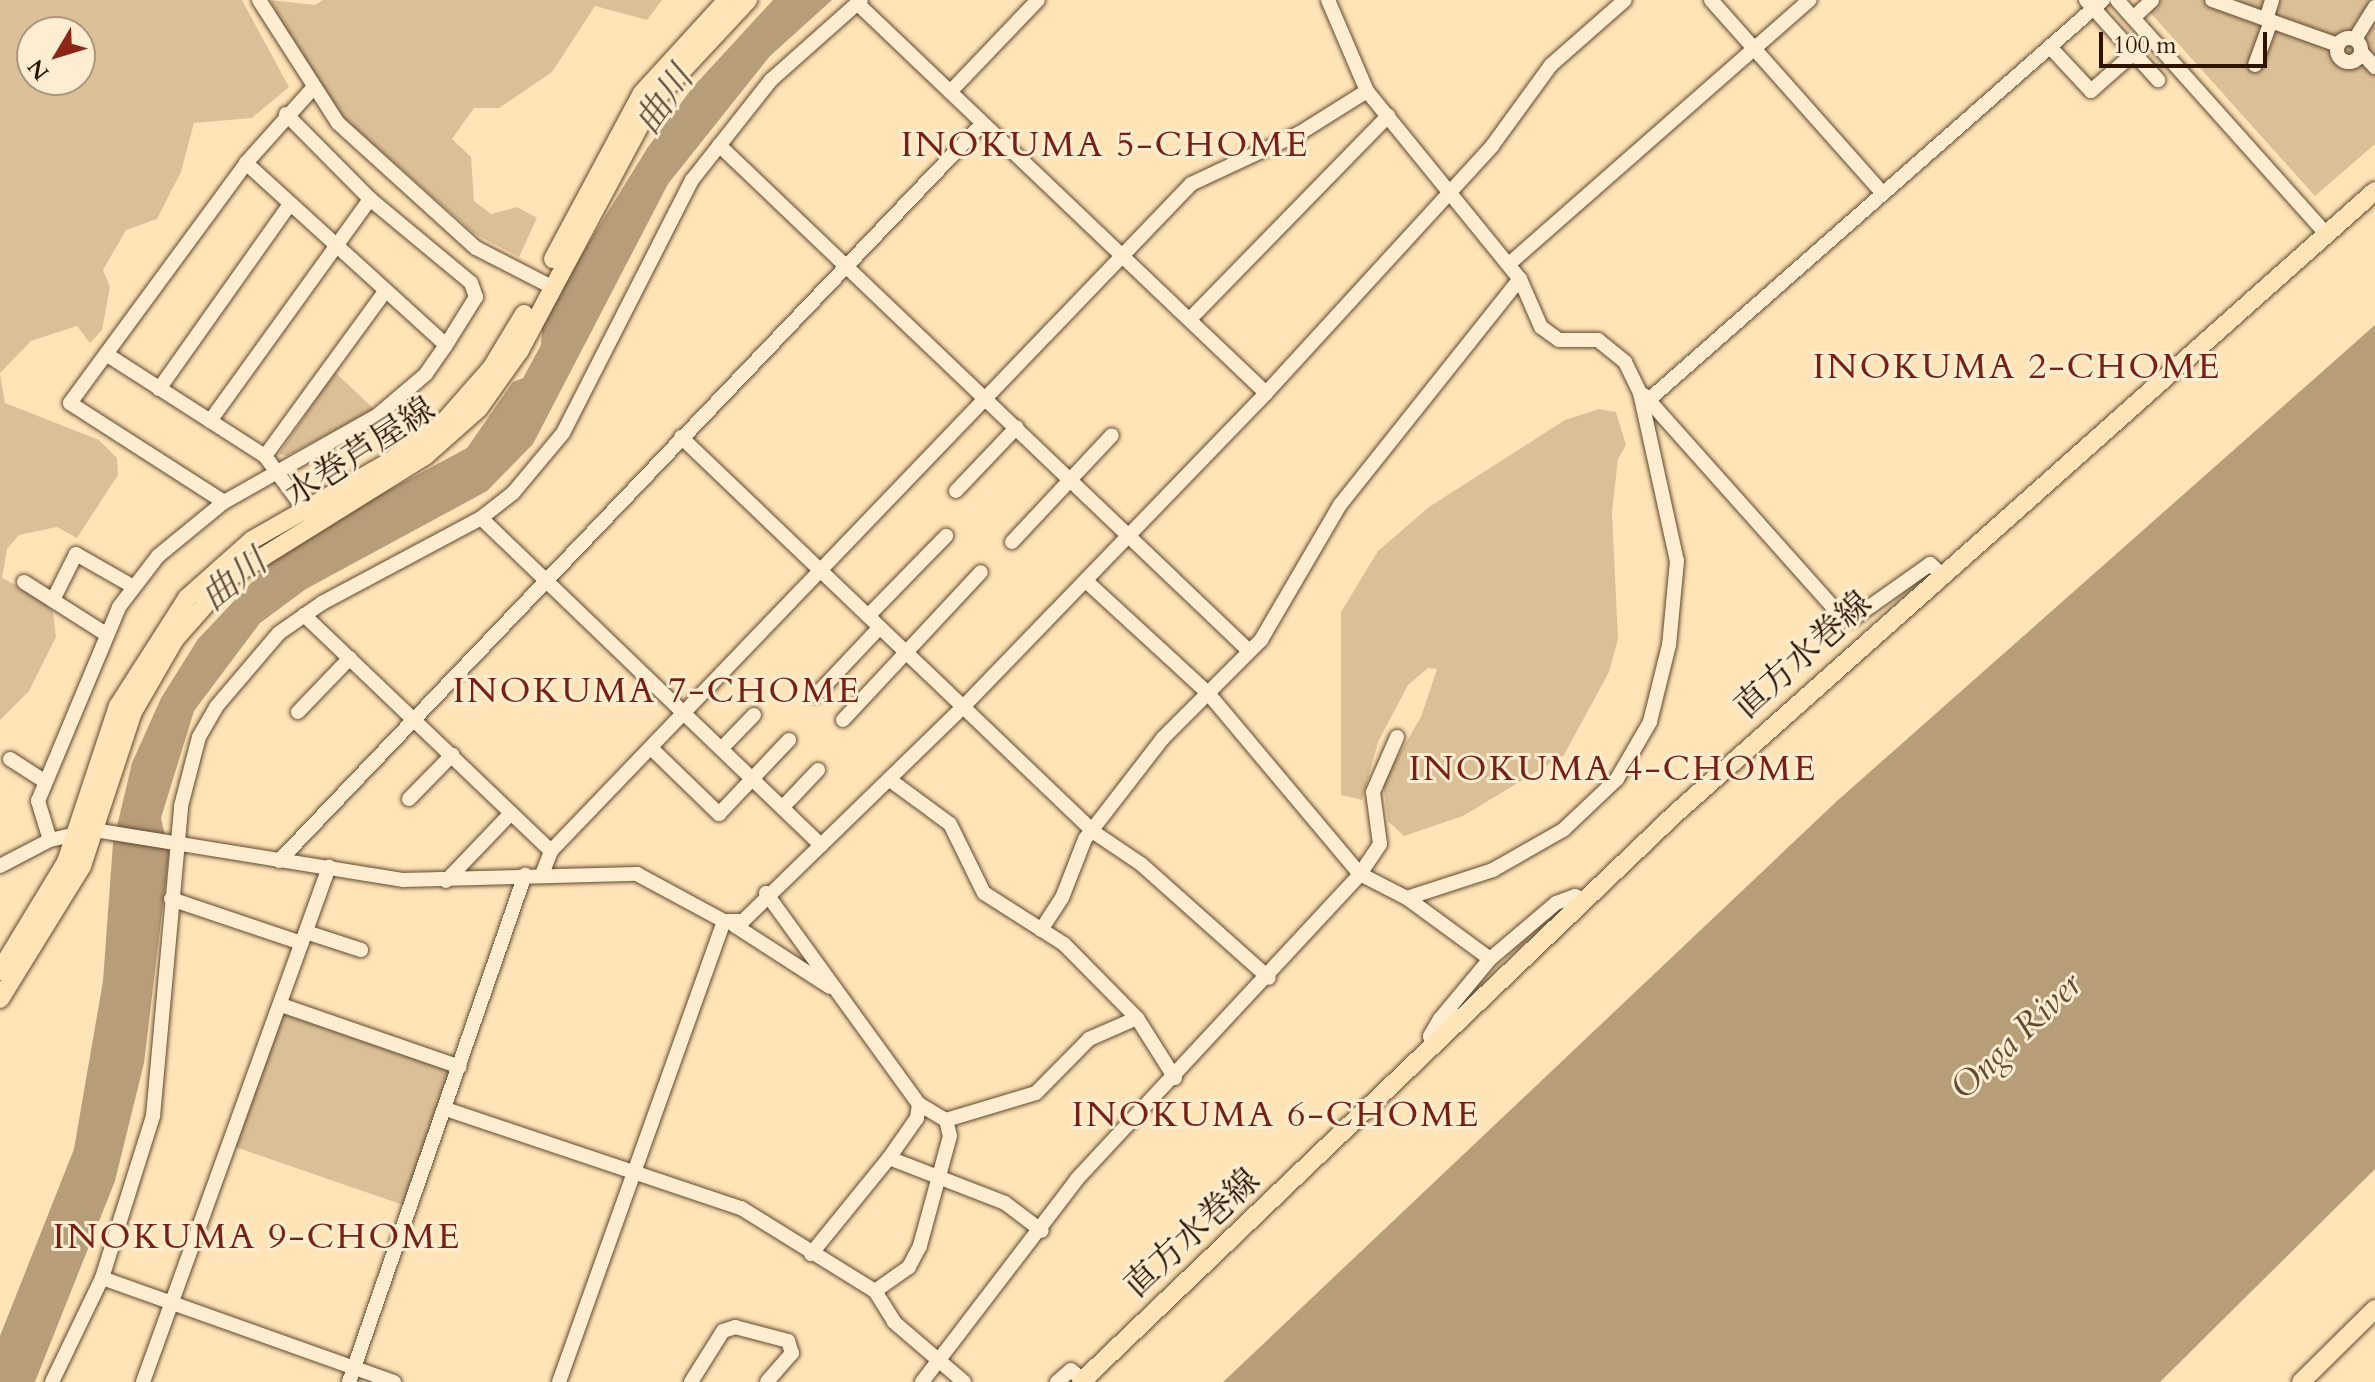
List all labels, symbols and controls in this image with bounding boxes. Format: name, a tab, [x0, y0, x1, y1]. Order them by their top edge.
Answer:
north arrow	[16, 16, 96, 96]
scale bar	[2103, 16, 2271, 66]
text: 100 m	[2113, 29, 2177, 62]
text: N	[21, 53, 56, 86]
water label: 曲川	[626, 58, 702, 142]
district label: INOKUMA 5-CHOME	[901, 123, 1309, 167]
district label: INOKUMA 2-CHOME	[1813, 345, 2221, 389]
street label: 水巻芦屋線	[278, 389, 442, 515]
water label: 曲川	[192, 541, 276, 619]
street label: 直方水巻線	[1726, 583, 1880, 727]
district label: INOKUMA 7-CHOME	[453, 669, 861, 713]
district label: INOKUMA 4-CHOME	[1409, 747, 1817, 791]
water label: Onga River	[1942, 963, 2090, 1109]
district label: INOKUMA 6-CHOME	[1072, 1093, 1480, 1137]
street label: 直方水巻線	[1116, 1160, 1268, 1306]
district label: INOKUMA 9-CHOME	[53, 1215, 461, 1259]

